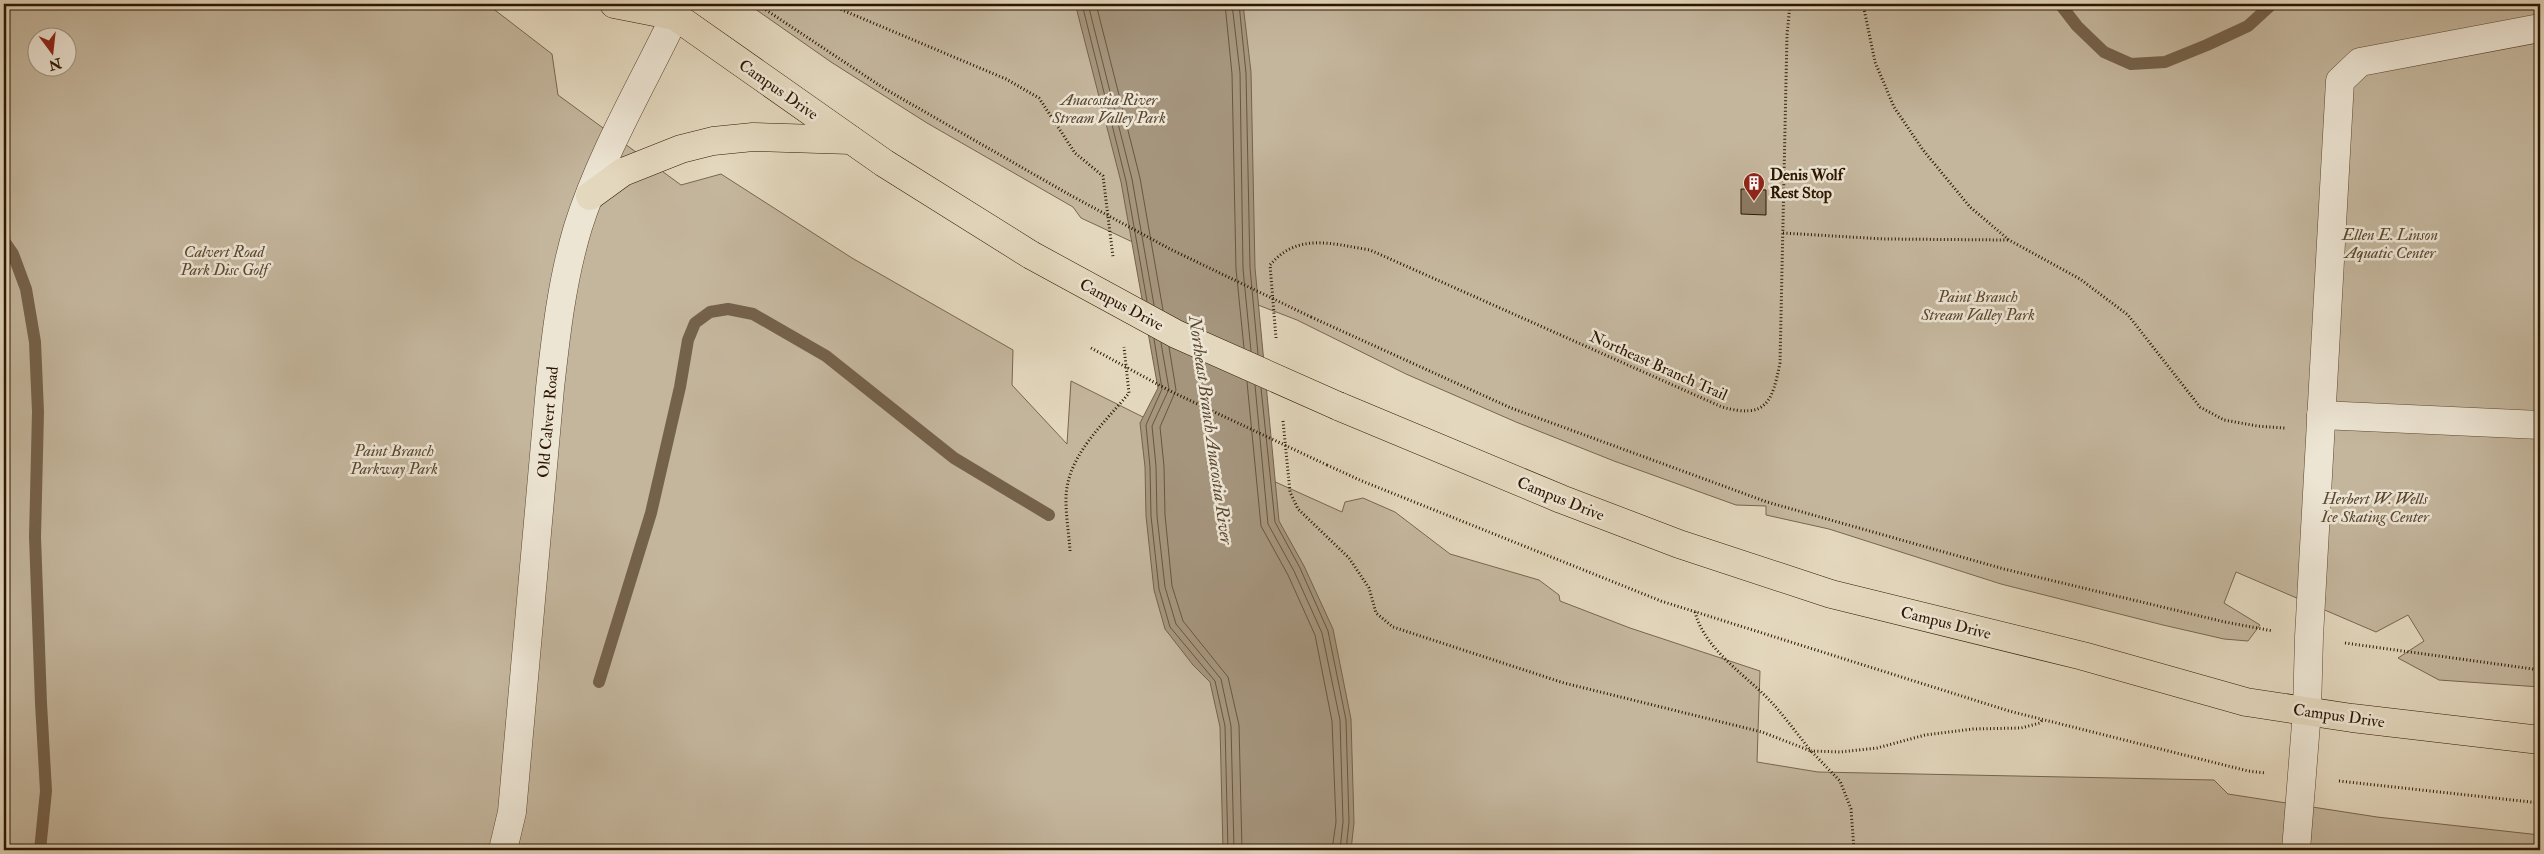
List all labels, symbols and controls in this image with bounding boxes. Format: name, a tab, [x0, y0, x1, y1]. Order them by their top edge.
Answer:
north arrow	[28, 28, 78, 78]
text: N	[47, 54, 64, 74]
street label: Campus Drive	[734, 55, 822, 126]
park label: Anacostia River Stream Valley Park	[1051, 90, 1166, 128]
place label: Denis Wolf Rest Stop	[1770, 165, 1846, 204]
building icon: Denis Wolf Rest Stop	[1742, 171, 1766, 202]
park label: Ellen E. Linson Aquatic Center	[2341, 225, 2438, 263]
park label: Calvert Road Park Disc Golf	[179, 242, 272, 280]
street label: Campus Drive	[1076, 274, 1167, 336]
park label: Paint Branch Stream Valley Park	[1920, 287, 2035, 325]
water label: Northeast Branch Anacostia River	[1183, 313, 1238, 547]
street label: Northeast Branch Trail	[1587, 326, 1731, 405]
street label: Old Calvert Road	[533, 365, 563, 479]
park label: Paint Branch Parkway Park	[349, 441, 438, 479]
street label: Campus Drive	[1514, 472, 1607, 527]
park label: Herbert W. Wells Ice Skating Center	[2320, 489, 2430, 527]
street label: Campus Drive	[1898, 602, 1993, 645]
street label: Campus Drive	[2292, 700, 2386, 733]

